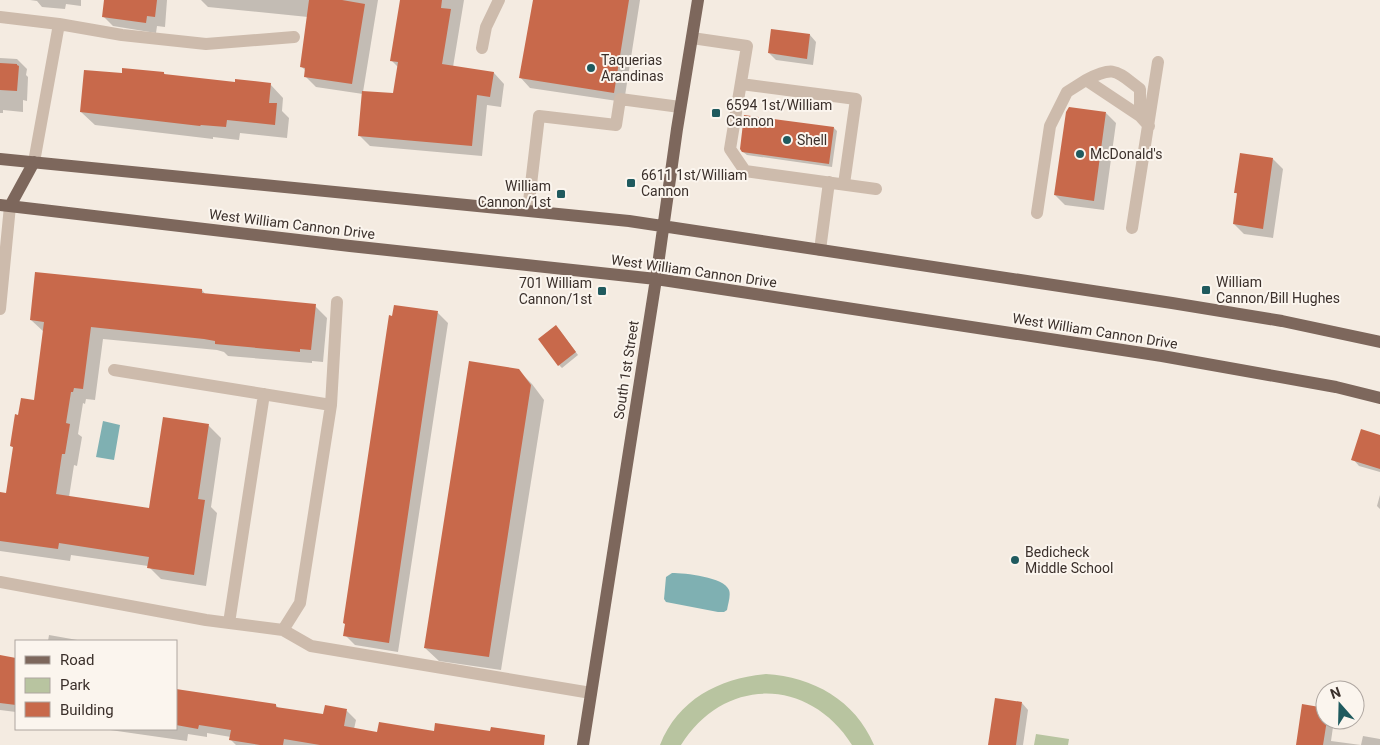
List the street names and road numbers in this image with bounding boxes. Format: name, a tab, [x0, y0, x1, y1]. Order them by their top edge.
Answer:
street label: West William Cannon Drive	[208, 206, 376, 242]
street label: West William Cannon Drive	[610, 251, 778, 291]
street label: West William Cannon Drive	[1011, 310, 1179, 352]
street label: South 1st Street	[610, 319, 642, 421]

